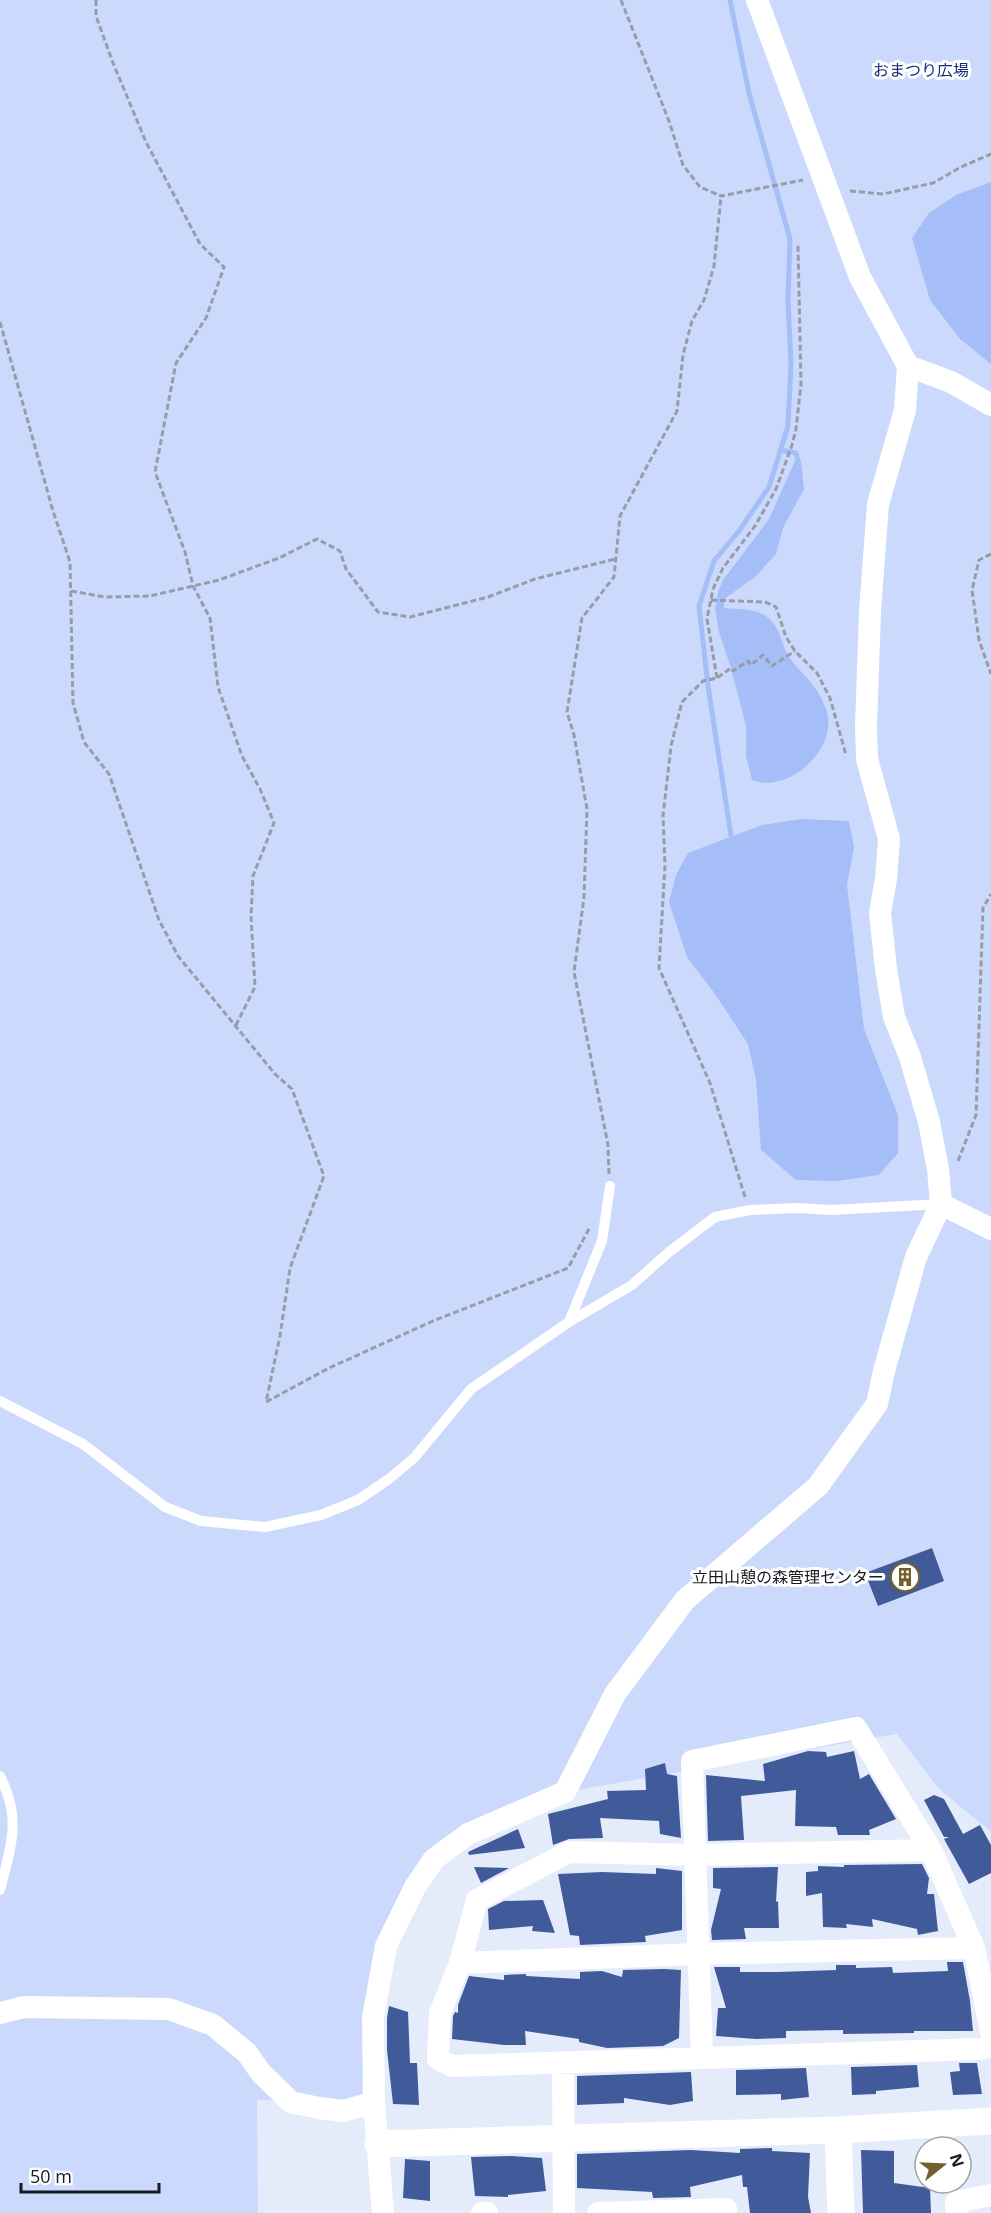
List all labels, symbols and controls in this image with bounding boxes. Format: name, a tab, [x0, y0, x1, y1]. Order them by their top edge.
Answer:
park label: おまつり広場	[873, 59, 969, 81]
building icon: 立田山憩の森管理センター	[889, 1561, 921, 1593]
place label: 立田山憩の森管理センター	[692, 1566, 884, 1588]
north arrow	[913, 2135, 973, 2195]
text: N	[945, 2151, 970, 2170]
scale bar	[21, 2156, 159, 2194]
text: 50 m	[30, 2164, 72, 2188]

